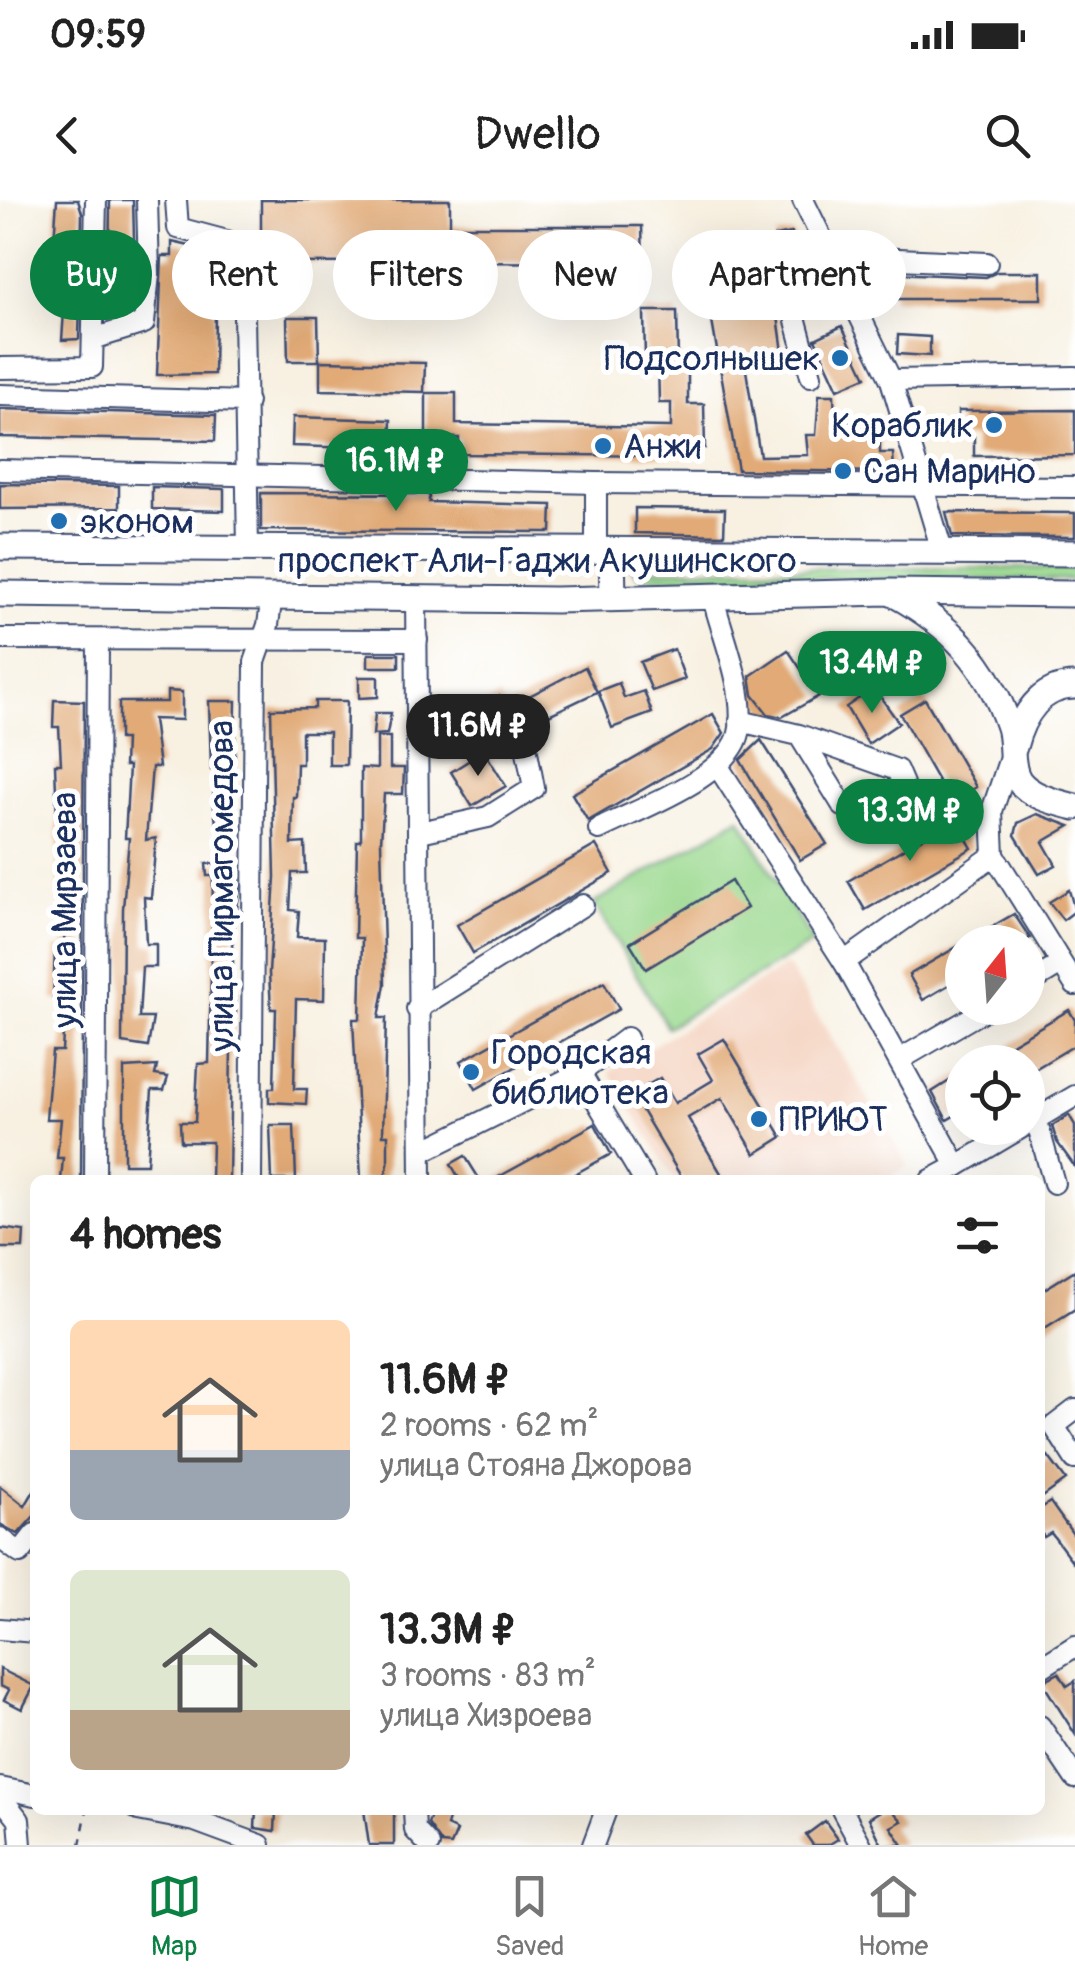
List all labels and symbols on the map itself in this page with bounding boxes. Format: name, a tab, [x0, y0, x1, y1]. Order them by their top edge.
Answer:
place label: Подсолнышек	[604, 337, 820, 381]
marker: Подсолнышек	[829, 347, 851, 369]
place label: Кораблик	[831, 404, 974, 448]
marker: Кораблик	[983, 414, 1005, 436]
place label: Анжи	[623, 425, 701, 469]
pin: 16.1M ₽	[304, 429, 488, 514]
marker: Анжи	[592, 435, 614, 457]
place label: Сан Марино	[863, 450, 1036, 494]
marker: Сан Марино	[832, 460, 854, 482]
place label: эконом	[79, 500, 194, 544]
marker: эконом	[48, 510, 70, 532]
street label: проспект Али-Гаджи Акушинского	[277, 539, 797, 583]
pin: 13.4M ₽	[780, 631, 964, 716]
pin: 11.6M ₽	[386, 694, 570, 779]
street label: улица Пирмагомедова	[200, 720, 244, 1053]
pin: 13.3M ₽	[818, 779, 1002, 864]
street label: улица Мирзаева	[43, 792, 87, 1029]
north arrow	[945, 925, 1045, 1025]
place label: Городская библиотека	[491, 1031, 669, 1115]
marker: Городская библиотека	[460, 1061, 482, 1083]
place label: ПРИЮТ	[779, 1098, 888, 1142]
marker: ПРИЮТ	[748, 1108, 770, 1130]

